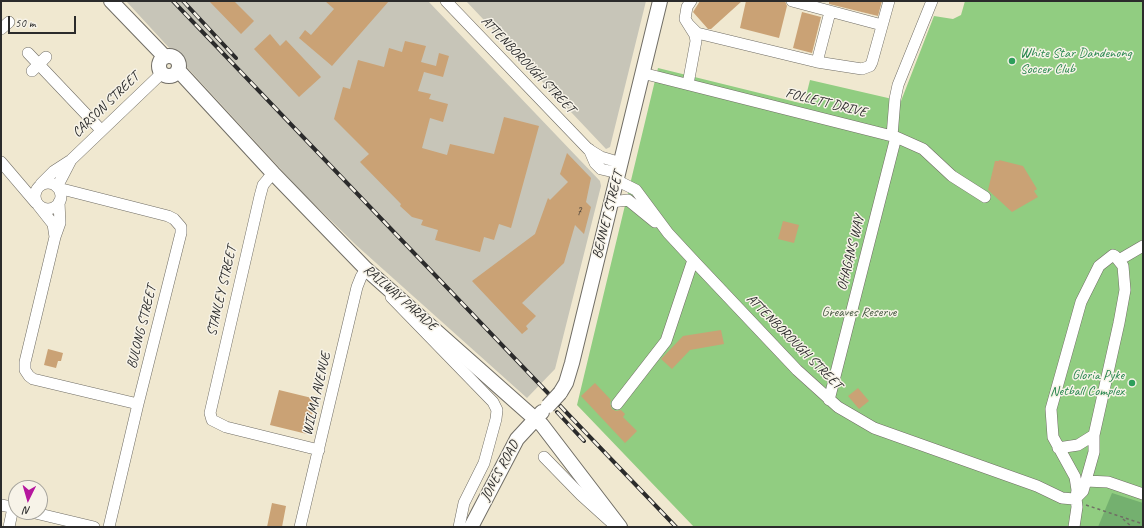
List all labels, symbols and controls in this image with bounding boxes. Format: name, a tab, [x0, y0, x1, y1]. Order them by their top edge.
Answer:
scale bar	[10, 8, 78, 34]
street label: ATTENBOROUGH STREET	[477, 13, 579, 117]
text: 50 m	[15, 15, 35, 31]
place label: White Star Dandenong Soccer Club	[1020, 45, 1132, 78]
marker: White Star Dandenong Soccer Club	[1007, 56, 1017, 66]
street label: CARSON STREET	[69, 69, 143, 141]
street label: FOLLETT DRIVE	[784, 85, 868, 121]
street label: BENNET STREET	[589, 170, 627, 260]
house number: 7	[576, 205, 582, 219]
street label: OHAGANS WAY	[834, 214, 868, 292]
street label: STANLEY STREET	[203, 244, 241, 338]
street label: RAILWAY PARADE	[360, 261, 440, 335]
street label: BULONG STREET	[124, 283, 160, 371]
street label: ATTENBOROUGH STREET	[743, 291, 845, 393]
park label: Greaves Reserve	[822, 304, 896, 320]
street label: WILMA AVENUE	[299, 351, 335, 437]
place label: Gloria Pyke Netball Complex	[1050, 367, 1124, 400]
marker: Gloria Pyke Netball Complex	[1127, 378, 1137, 388]
street label: JONES ROAD	[477, 438, 523, 504]
north arrow	[8, 480, 48, 520]
text: N	[23, 504, 31, 518]

